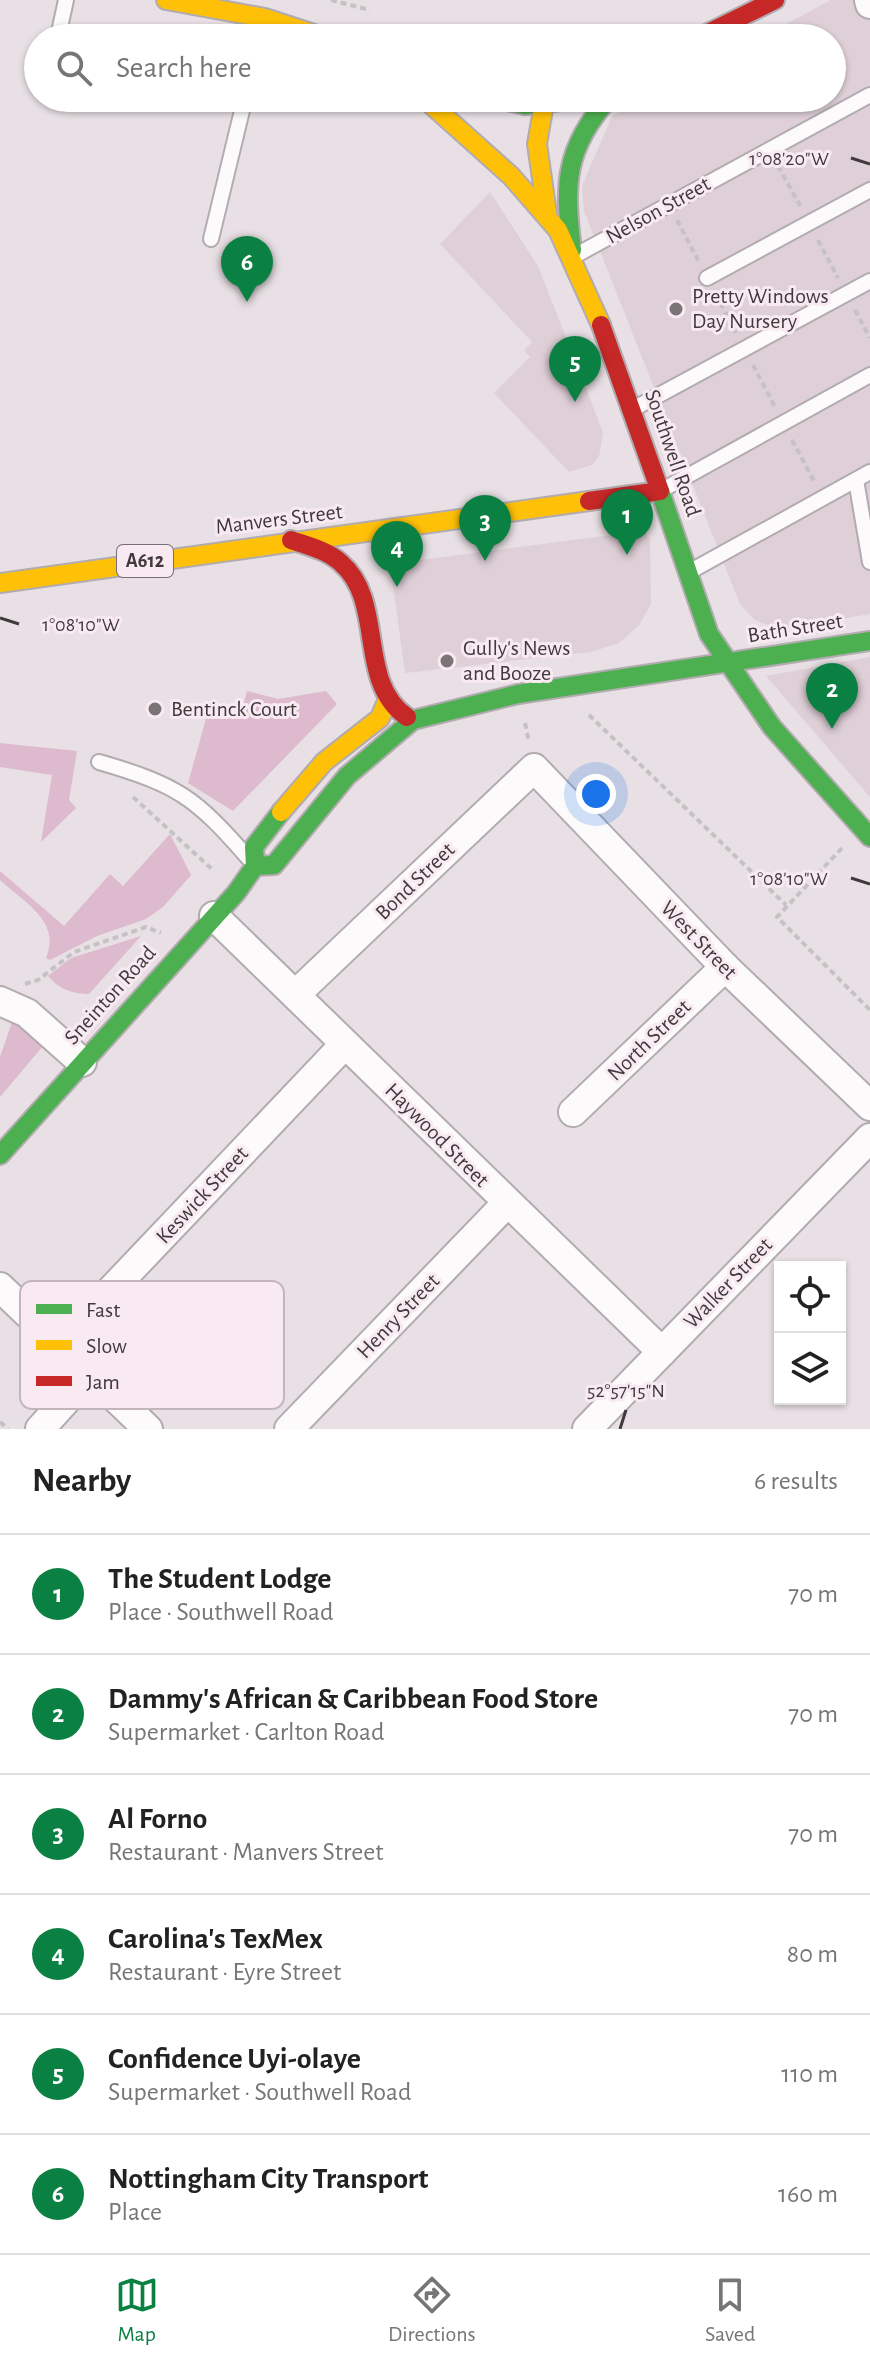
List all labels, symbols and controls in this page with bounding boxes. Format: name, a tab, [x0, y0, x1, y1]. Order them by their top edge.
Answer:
search box	[24, 24, 846, 112]
icon: search	[52, 46, 96, 90]
text: Search here	[116, 53, 252, 83]
text: 1°08'20"W	[749, 149, 829, 169]
street label: Nelson Street	[602, 172, 714, 248]
pin: 6	[221, 236, 273, 302]
place label: Pretty Windows Day Nursery	[692, 285, 829, 332]
marker: Pretty Windows Day Nursery	[667, 300, 685, 318]
pin: 5	[549, 336, 601, 402]
street label: Southwell Road	[641, 387, 705, 519]
pin: 1	[601, 489, 653, 555]
pin: 3	[459, 495, 511, 561]
street label: Manvers Street	[214, 500, 344, 538]
pin: 4	[371, 521, 423, 587]
road number: A612	[117, 545, 173, 577]
street label: Bath Street	[746, 610, 844, 646]
text: 1°08'10"W	[42, 615, 120, 635]
place label: Gully's News and Booze	[463, 637, 570, 684]
marker: Gully's News and Booze	[438, 652, 456, 670]
pin: 2	[806, 663, 858, 729]
place label: Bentinck Court	[171, 698, 297, 720]
marker: Bentinck Court	[146, 700, 164, 718]
your location	[576, 774, 616, 814]
street label: Bond Street	[371, 838, 459, 924]
text: 1°08'10"W	[750, 869, 828, 889]
street label: West Street	[657, 897, 741, 983]
street label: Sneinton Road	[60, 941, 160, 1049]
street label: North Street	[603, 995, 695, 1085]
street label: Haywood Street	[381, 1079, 493, 1191]
street label: Keswick Street	[152, 1142, 252, 1248]
street label: Walker Street	[680, 1233, 776, 1333]
map controls	[774, 1261, 846, 1405]
button: locate	[774, 1261, 846, 1333]
street label: Henry Street	[353, 1269, 443, 1363]
legend	[20, 1281, 284, 1409]
text: Fast	[86, 1299, 120, 1321]
button: layers	[774, 1333, 846, 1405]
text: Slow	[86, 1335, 127, 1357]
text: Jam	[86, 1371, 120, 1393]
text: 52°57'15"N	[587, 1381, 665, 1401]
text: Nearby	[32, 1464, 131, 1498]
text: 6 results	[754, 1468, 838, 1494]
text: The Student Lodge	[108, 1564, 332, 1594]
text: 1	[53, 1581, 63, 1607]
text: 70 m	[788, 1581, 838, 1607]
text: Place · Southwell Road	[108, 1599, 334, 1625]
text: Dammy's African & Caribbean Food Store	[108, 1684, 598, 1714]
text: 2	[52, 1701, 64, 1727]
text: 70 m	[788, 1701, 838, 1727]
text: Supermarket · Carlton Road	[108, 1719, 384, 1745]
text: Al Forno	[108, 1804, 207, 1834]
text: 3	[52, 1821, 64, 1847]
text: 70 m	[788, 1821, 838, 1847]
text: Restaurant · Manvers Street	[108, 1839, 384, 1865]
text: Carolina's TexMex	[108, 1924, 323, 1954]
text: 4	[51, 1941, 65, 1967]
text: 80 m	[787, 1941, 838, 1967]
text: Restaurant · Eyre Street	[108, 1959, 341, 1985]
text: Confidence Uyi-olaye	[108, 2044, 361, 2074]
text: 5	[52, 2061, 64, 2087]
text: 110 m	[781, 2061, 838, 2087]
text: Supermarket · Southwell Road	[108, 2079, 411, 2105]
text: Nottingham City Transport	[108, 2164, 429, 2194]
text: 6	[52, 2181, 64, 2207]
text: 160 m	[778, 2181, 838, 2207]
text: Place	[108, 2199, 162, 2225]
tab: Map	[115, 2273, 159, 2347]
tab: Directions	[388, 2273, 476, 2347]
tab: Saved	[705, 2273, 755, 2347]

